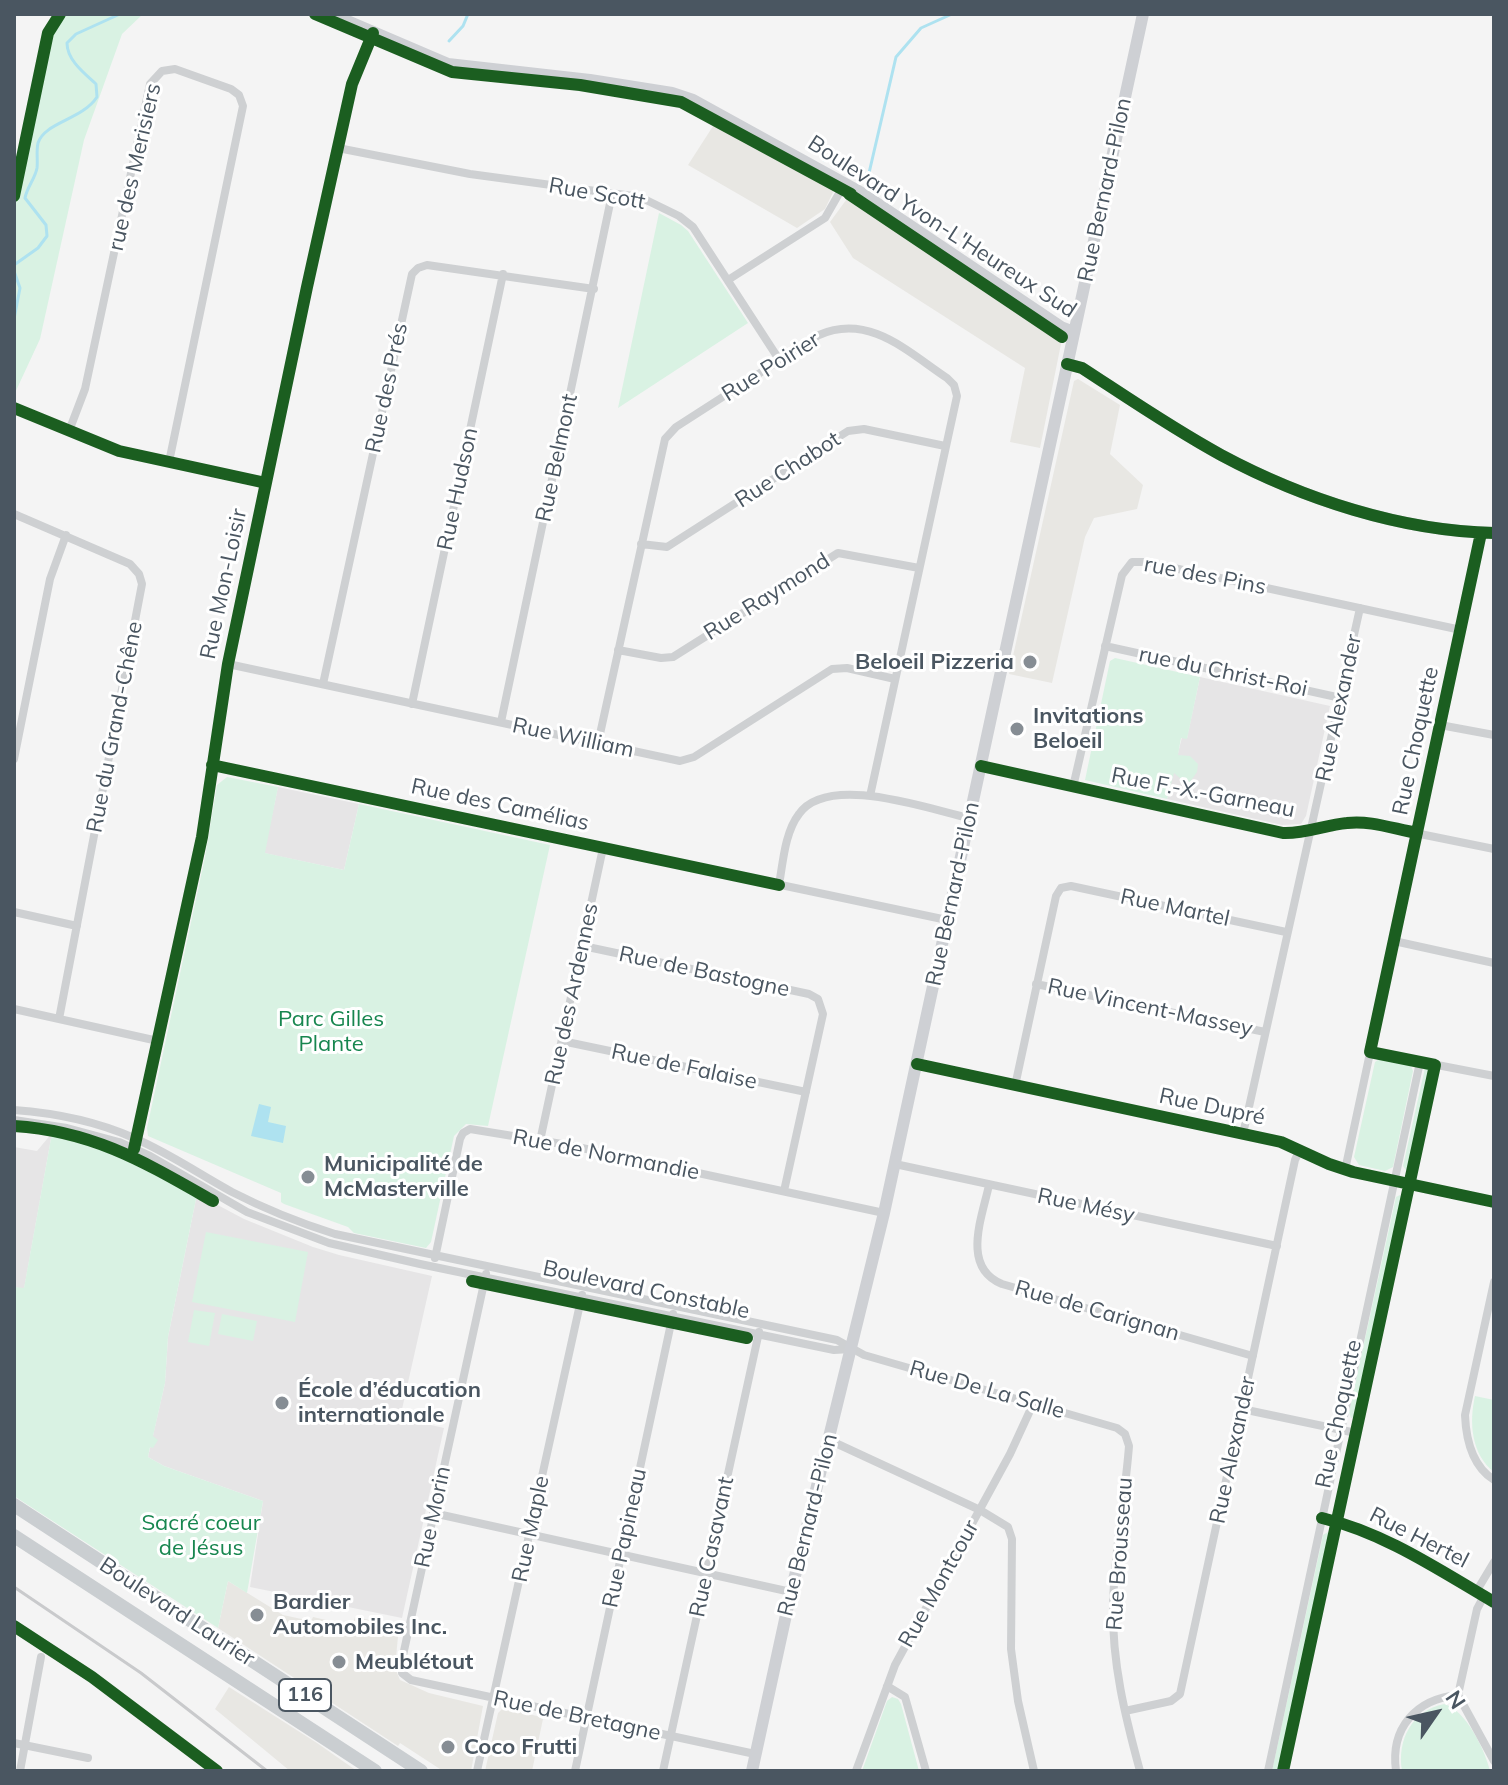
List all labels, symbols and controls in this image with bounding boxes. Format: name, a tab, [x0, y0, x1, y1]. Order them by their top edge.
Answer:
street label: rue des Merisiers	[103, 81, 167, 253]
street label: Rue Bernard-Pilon	[1073, 96, 1137, 284]
street label: Boulevard Yvon-L'Heureux Sud	[803, 130, 1081, 324]
street label: Rue Scott	[547, 173, 647, 215]
street label: Rue des Prés	[360, 321, 414, 455]
street label: Rue Poirier	[717, 327, 825, 407]
street label: Rue Belmont	[531, 392, 583, 524]
street label: Rue Hudson	[432, 425, 484, 553]
street label: Rue Chabot	[730, 426, 846, 514]
street label: Rue Mon-Loisir	[195, 506, 253, 662]
street label: Rue Raymond	[699, 548, 835, 646]
street label: rue des Pins	[1142, 551, 1268, 601]
street label: Rue du Grand-Chêne	[82, 619, 148, 835]
street label: Rue Alexander	[1311, 632, 1367, 784]
street label: rue du Christ-Roi	[1136, 641, 1310, 703]
place label: Beloeil Pizzeria	[855, 649, 1014, 675]
marker: Beloeil Pizzeria	[1021, 653, 1039, 671]
street label: Rue Choquette	[1387, 664, 1445, 818]
place label: Invitations Beloeil	[1033, 703, 1143, 754]
street label: Rue William	[510, 712, 636, 764]
marker: Invitations Beloeil	[1008, 720, 1026, 738]
street label: Rue F.-X.-Garneau	[1109, 762, 1297, 824]
street label: Rue des Camélias	[409, 773, 591, 837]
street label: Rue Bernard-Pilon	[921, 800, 985, 988]
street label: Rue Martel	[1118, 884, 1232, 932]
street label: Rue des Ardennes	[540, 901, 604, 1087]
street label: Rue de Bastogne	[616, 941, 792, 1003]
street label: Rue Vincent-Massey	[1045, 973, 1255, 1043]
park label: Parc Gilles Plante	[278, 1006, 384, 1058]
street label: Rue de Falaise	[609, 1039, 759, 1095]
street label: Rue Dupré	[1157, 1083, 1267, 1131]
street label: Rue de Normandie	[511, 1124, 701, 1186]
place label: Municipalité de McMasterville	[324, 1151, 483, 1202]
marker: Municipalité de McMasterville	[299, 1168, 317, 1186]
street label: Rue Mésy	[1035, 1183, 1137, 1229]
street label: Boulevard Constable	[540, 1255, 752, 1325]
street label: Rue de Carignan	[1012, 1275, 1182, 1347]
street label: Rue Choquette	[1310, 1337, 1368, 1491]
street label: Rue De La Salle	[906, 1355, 1068, 1425]
street label: Rue Alexander	[1205, 1374, 1261, 1526]
place label: École d’éducation internationale	[298, 1377, 481, 1428]
marker: École d’éducation internationale	[273, 1394, 291, 1412]
street label: Rue Bernard-Pilon	[773, 1431, 843, 1619]
street label: Rue Morin	[409, 1464, 457, 1570]
street label: Rue Papineau	[597, 1466, 653, 1610]
street label: Rue Maple	[507, 1473, 555, 1585]
street label: Rue Casavant	[684, 1474, 740, 1620]
street label: Rue Brousseau	[1101, 1477, 1139, 1631]
street label: Rue Hertel	[1365, 1502, 1473, 1574]
park label: Sacré coeur de Jésus	[141, 1510, 261, 1562]
street label: Rue Montcour	[893, 1516, 985, 1652]
street label: Boulevard Laurier	[94, 1552, 260, 1672]
place label: Bardier Automobiles Inc.	[273, 1589, 447, 1640]
marker: Bardier Automobiles Inc.	[248, 1606, 266, 1624]
place label: Meublétout	[355, 1649, 473, 1675]
marker: Meublétout	[330, 1653, 348, 1671]
north arrow	[1396, 1673, 1476, 1753]
road number: 116	[279, 1679, 331, 1711]
street label: Rue de Bretagne	[491, 1685, 663, 1747]
text: N	[1440, 1685, 1472, 1714]
place label: Coco Frutti	[464, 1734, 577, 1760]
marker: Coco Frutti	[439, 1738, 457, 1756]

